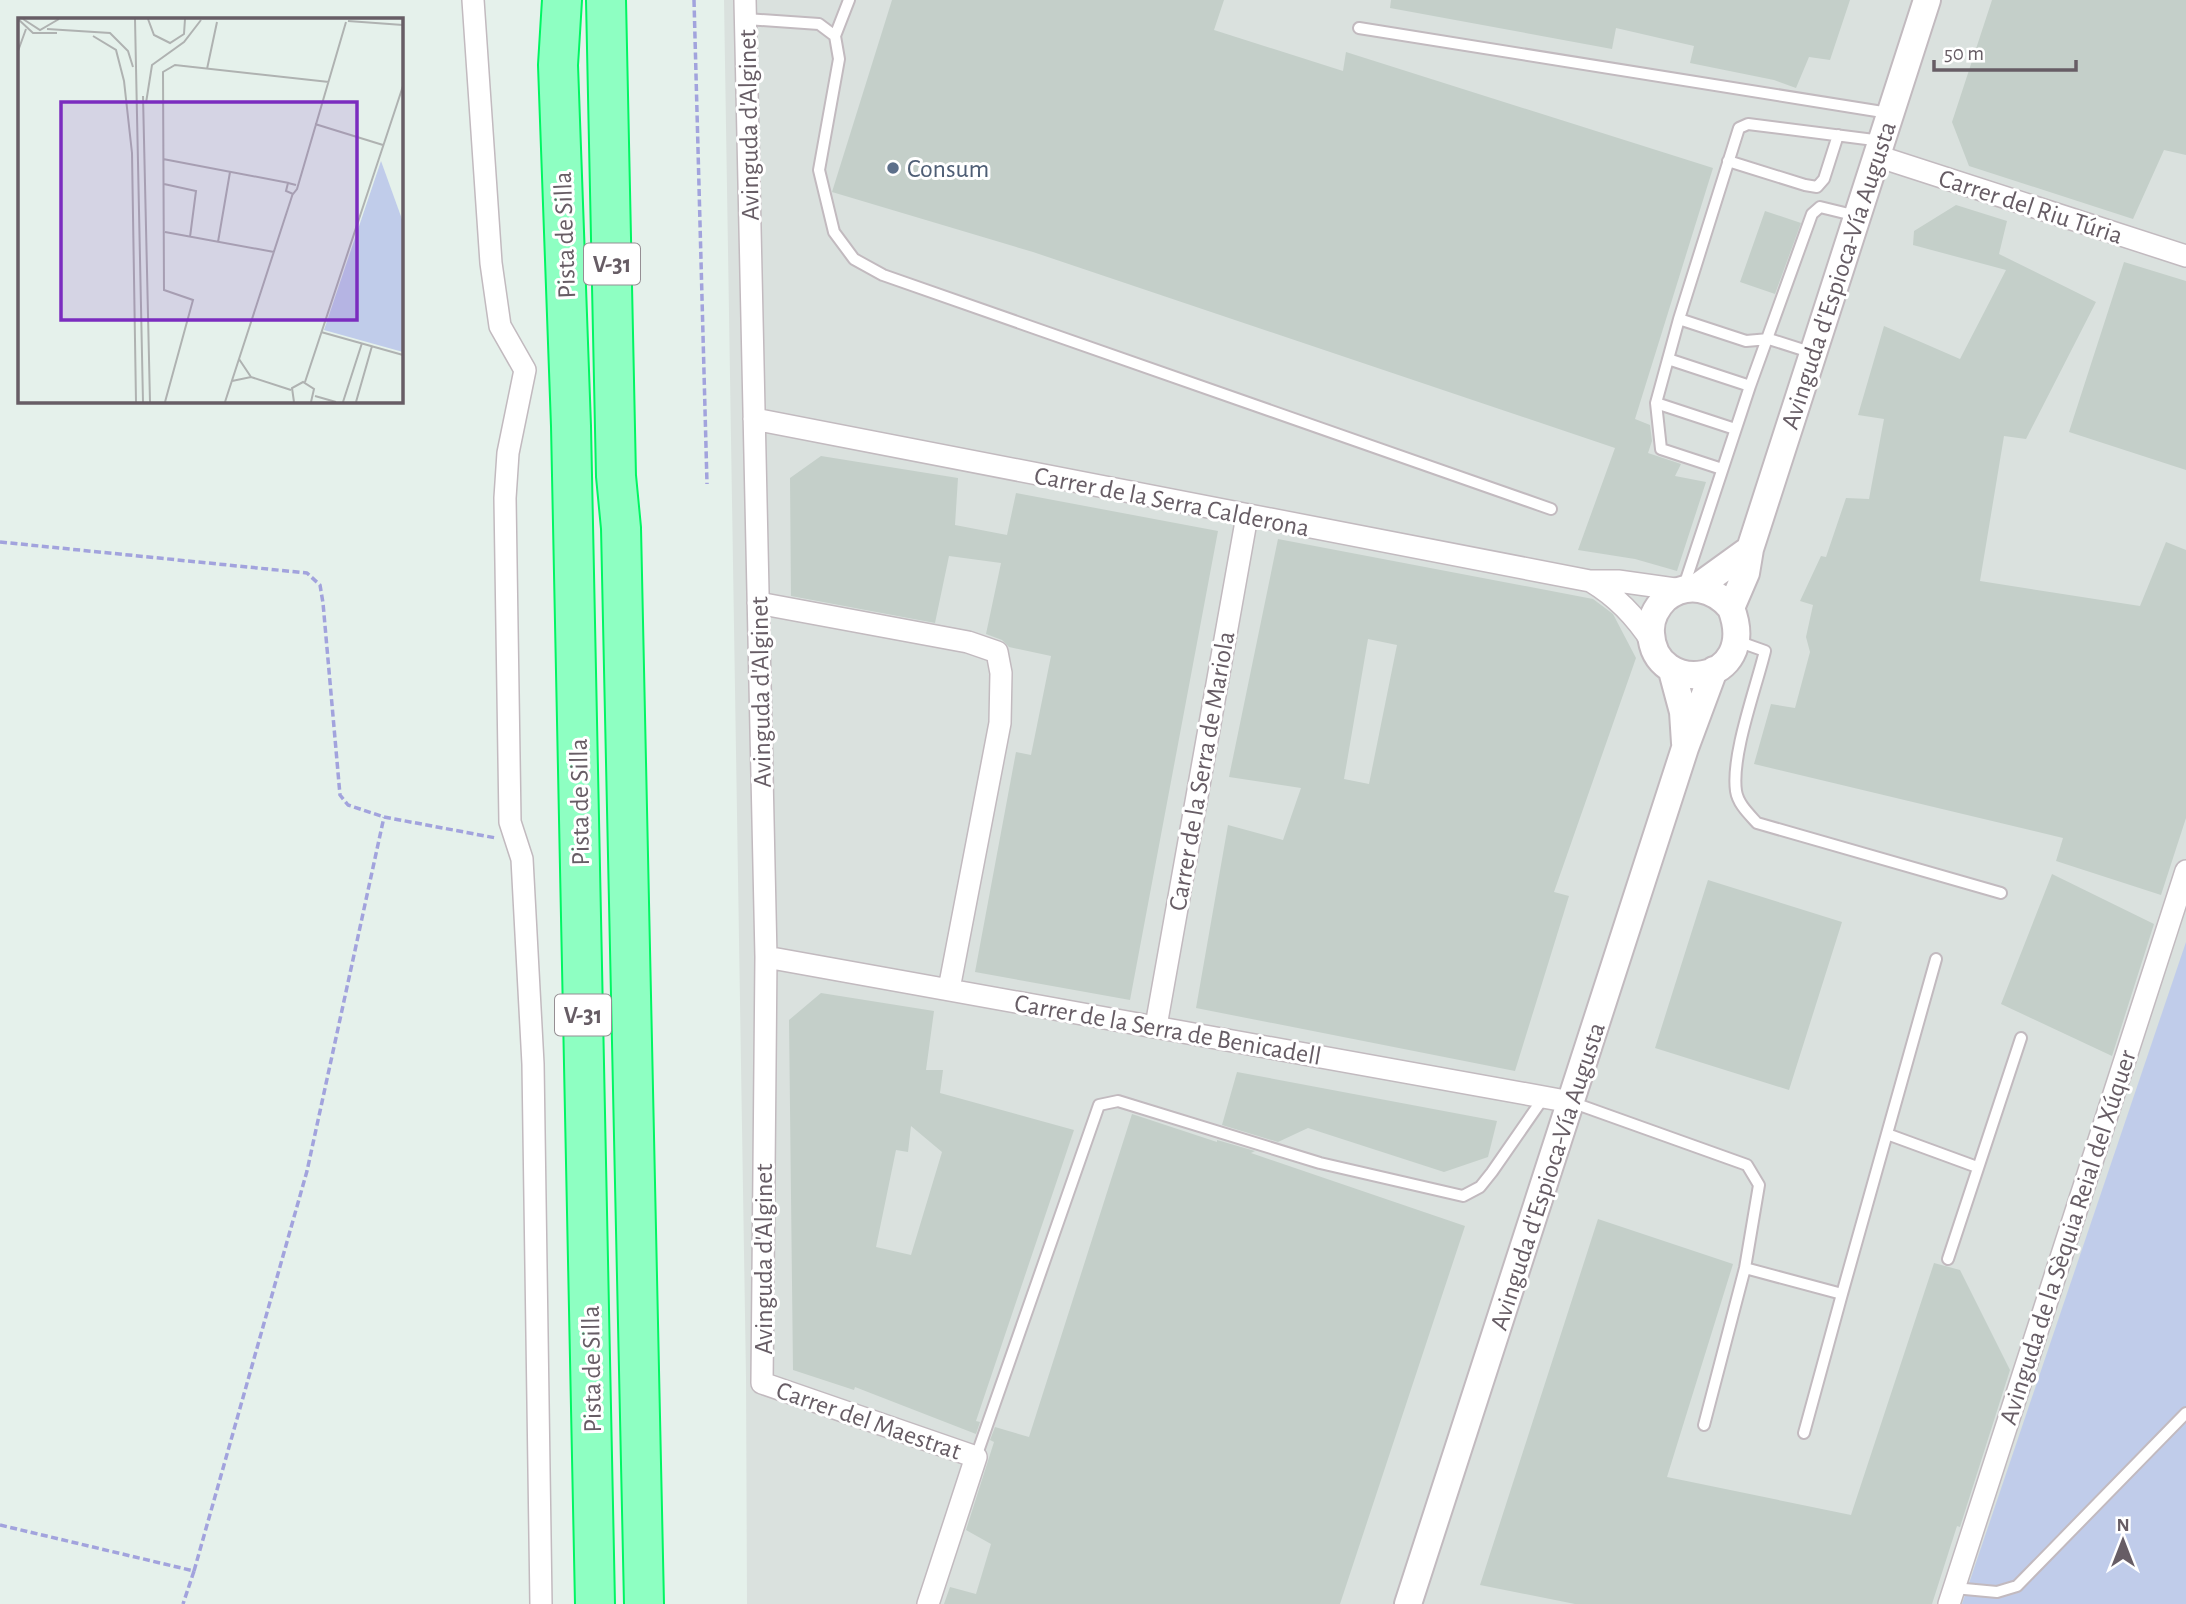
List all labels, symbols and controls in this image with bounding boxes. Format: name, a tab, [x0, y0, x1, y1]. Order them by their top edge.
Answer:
inset map	[18, 18, 402, 402]
scale bar	[1934, 28, 2076, 72]
street label: Avinguda d'Alginet	[734, 29, 764, 221]
text: 50 m	[1944, 43, 1984, 64]
street label: Avinguda d'Espioca-Vía Augusta	[1777, 118, 1901, 432]
place label: Consum	[907, 156, 989, 182]
marker: Consum	[885, 160, 901, 176]
street label: Carrer del Riu Túria	[1936, 165, 2126, 249]
street label: Pista de Silla	[550, 171, 580, 299]
road number: V-31	[584, 244, 640, 284]
street label: Carrer de la Serra Calderona	[1032, 463, 1311, 541]
street label: Avinguda d'Alginet	[746, 596, 776, 788]
street label: Carrer de la Serra de Mariola	[1165, 629, 1239, 913]
street label: Pista de Silla	[566, 738, 594, 866]
street label: Carrer de la Serra de Benicadell	[1012, 990, 1323, 1070]
road number: V-31	[555, 995, 611, 1036]
street label: Avinguda d'Espioca-Vía Augusta	[1486, 1019, 1610, 1333]
street label: Avinguda de la Sèquia Reial del Xúquer	[1995, 1046, 2141, 1428]
street label: Avinguda d'Alginet	[751, 1163, 777, 1355]
street label: Pista de Silla	[578, 1305, 606, 1433]
street label: Carrer del Maestrat	[773, 1377, 964, 1465]
north arrow	[2088, 1506, 2158, 1576]
text: N	[2116, 1516, 2130, 1535]

